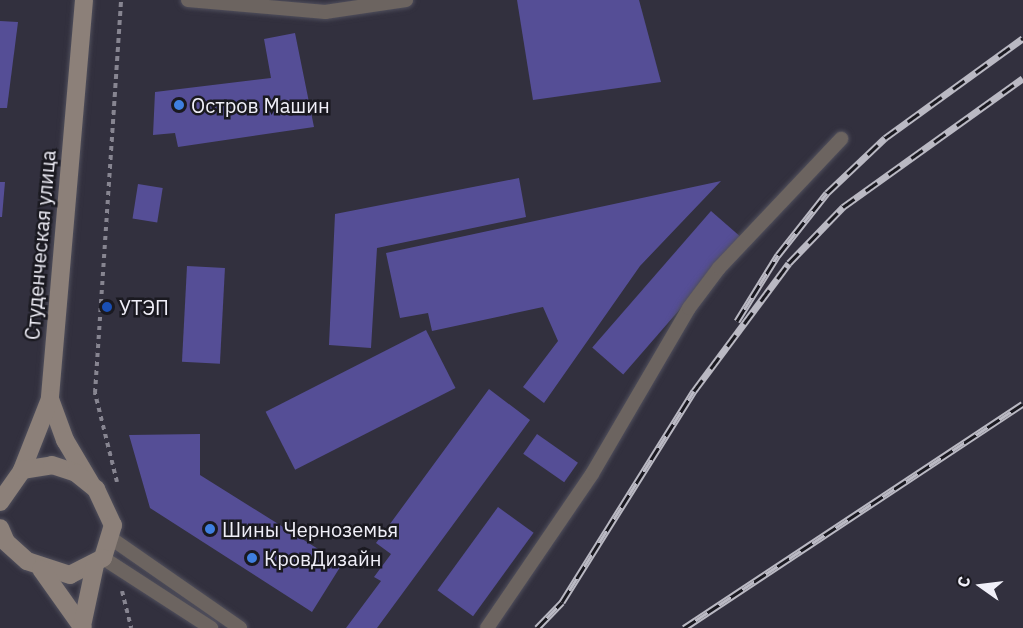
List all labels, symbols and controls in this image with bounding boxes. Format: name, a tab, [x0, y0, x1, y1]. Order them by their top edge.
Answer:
place label: Остров Машин	[191, 93, 330, 117]
marker: Остров Машин	[172, 98, 186, 112]
street label: Студенческая улица	[20, 149, 60, 341]
place label: УТЭП	[119, 295, 169, 319]
marker: УТЭП	[100, 300, 114, 314]
place label: Шины Черноземья	[222, 517, 398, 541]
marker: Шины Черноземья	[203, 522, 217, 536]
place label: КровДизайн	[264, 546, 381, 570]
marker: КровДизайн	[245, 551, 259, 565]
north arrow	[951, 556, 1011, 616]
text: С	[953, 574, 974, 589]

